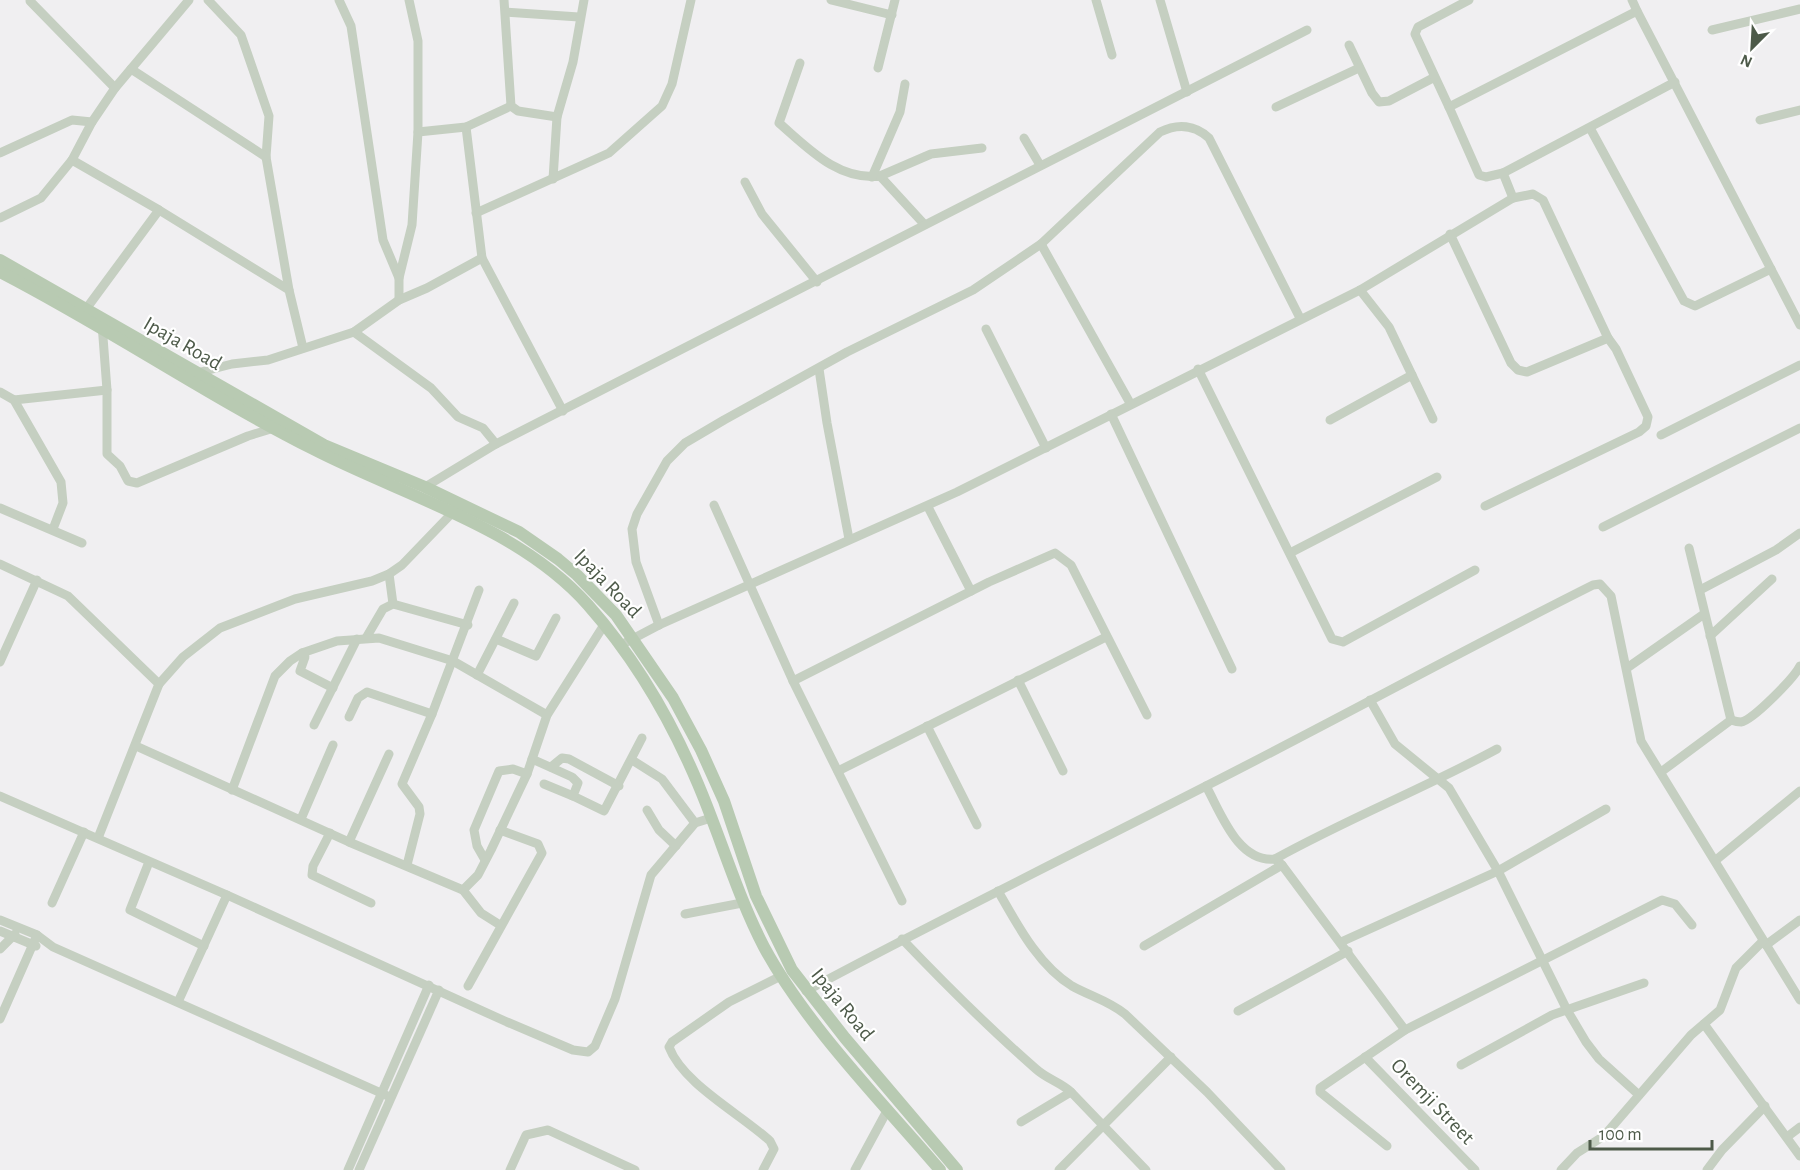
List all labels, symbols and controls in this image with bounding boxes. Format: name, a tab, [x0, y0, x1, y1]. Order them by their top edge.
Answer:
north arrow	[1722, 18, 1782, 78]
text: N	[1738, 51, 1755, 70]
street label: Ipaja Road	[140, 313, 226, 374]
street label: Ipaja Road	[570, 545, 645, 622]
street label: Ipaja Road	[807, 964, 878, 1045]
street label: Oremji Street	[1387, 1054, 1479, 1148]
scale bar	[1590, 1113, 1712, 1151]
text: 100 m	[1599, 1126, 1642, 1144]

